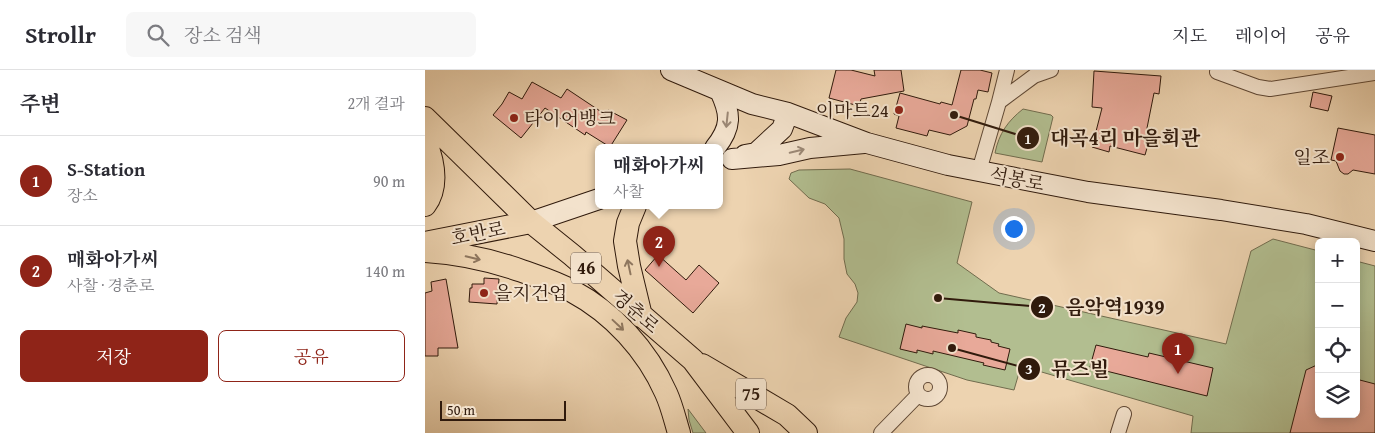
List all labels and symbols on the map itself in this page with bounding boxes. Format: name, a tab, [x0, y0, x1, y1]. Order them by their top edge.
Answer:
place label: 이마트24	[816, 96, 889, 124]
place label: 타이어뱅크	[524, 104, 616, 132]
marker: 이마트24	[893, 104, 905, 116]
marker: 타이어뱅크	[508, 112, 520, 124]
one-way arrow	[723, 112, 732, 128]
callout: 대곡4리 마을회관	[1015, 121, 1210, 156]
text: 대곡4리 마을회관	[1050, 123, 1201, 152]
text: 1	[1024, 128, 1032, 149]
place label: 일조	[1293, 143, 1330, 171]
one-way arrow	[789, 146, 805, 155]
marker: 일조	[1334, 151, 1346, 163]
street label: 석봉로	[987, 160, 1047, 198]
street label: 호반로	[448, 214, 508, 252]
your location	[1001, 216, 1027, 242]
pin: 2	[643, 226, 675, 267]
road number: 46	[571, 252, 601, 284]
one-way arrow	[465, 254, 481, 263]
one-way arrow	[624, 259, 634, 275]
place label: 을지건업	[494, 279, 567, 307]
street label: 경춘로	[606, 282, 666, 340]
marker: 을지건업	[478, 287, 490, 299]
callout: 음악역1939	[1030, 290, 1174, 325]
text: 음악역1939	[1065, 292, 1165, 321]
text: 2	[1038, 297, 1046, 318]
one-way arrow	[612, 319, 624, 331]
pin: 1	[1162, 333, 1194, 374]
callout: 뮤즈빌	[1016, 352, 1119, 387]
text: 뮤즈빌	[1051, 354, 1109, 383]
text: 3	[1025, 358, 1033, 379]
road number: 75	[736, 378, 766, 409]
scale bar	[440, 398, 566, 421]

